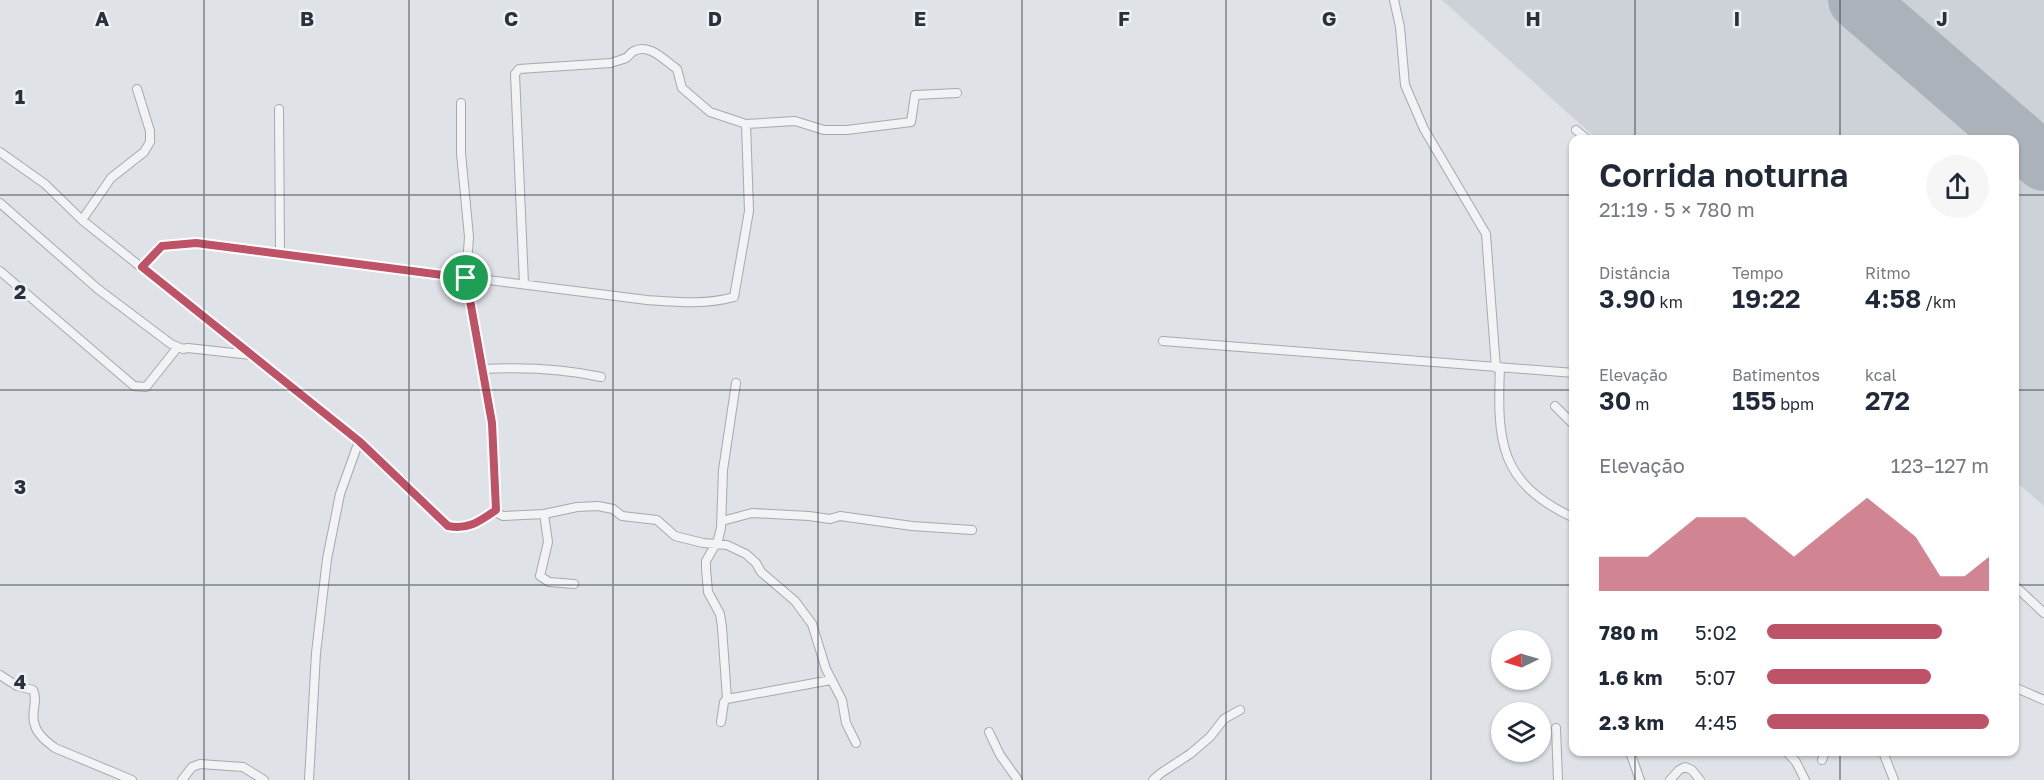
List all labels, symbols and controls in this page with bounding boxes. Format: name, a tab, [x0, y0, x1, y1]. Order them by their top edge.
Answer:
text: A	[95, 6, 109, 30]
text: B	[300, 6, 314, 30]
text: C	[504, 6, 518, 30]
text: D	[708, 6, 722, 30]
text: E	[914, 6, 926, 30]
text: F	[1118, 6, 1130, 30]
text: G	[1322, 6, 1336, 30]
text: H	[1525, 6, 1541, 30]
text: I	[1734, 6, 1740, 30]
text: J	[1936, 6, 1948, 30]
text: 1	[15, 84, 25, 108]
text: Corrida noturna	[1599, 155, 1848, 194]
button: share	[1926, 155, 1989, 218]
text: 21:19 · 5 × 780 m	[1599, 197, 1755, 221]
pin	[440, 252, 491, 303]
icon: arrive	[449, 261, 482, 294]
text: Distância	[1599, 263, 1670, 283]
text: Tempo	[1732, 263, 1783, 283]
text: Ritmo	[1865, 263, 1910, 283]
text: 2	[14, 279, 26, 303]
text: 3.90	[1599, 283, 1656, 314]
text: 19:22	[1732, 283, 1801, 314]
text: 4:58	[1865, 283, 1921, 314]
text: km	[1656, 292, 1683, 312]
text: /km	[1921, 292, 1956, 312]
text: Elevação	[1599, 365, 1668, 385]
text: Batimentos	[1732, 365, 1820, 385]
text: kcal	[1865, 365, 1897, 385]
text: 30	[1599, 385, 1631, 416]
text: 155	[1732, 385, 1776, 416]
text: 272	[1865, 385, 1910, 416]
text: m	[1631, 394, 1650, 414]
text: bpm	[1776, 394, 1814, 414]
text: Elevação	[1599, 453, 1685, 477]
text: 123–127 m	[1891, 453, 1989, 477]
text: 3	[14, 474, 26, 498]
text: 780 m	[1599, 620, 1658, 644]
text: 5:02	[1695, 620, 1737, 644]
north arrow	[1491, 630, 1551, 690]
map controls	[1491, 630, 1551, 762]
text: 1.6 km	[1599, 665, 1663, 689]
text: 5:07	[1695, 665, 1736, 689]
text: 4	[14, 669, 26, 693]
button: layers	[1491, 702, 1551, 762]
text: 2.3 km	[1599, 710, 1664, 734]
text: 4:45	[1695, 710, 1737, 734]

